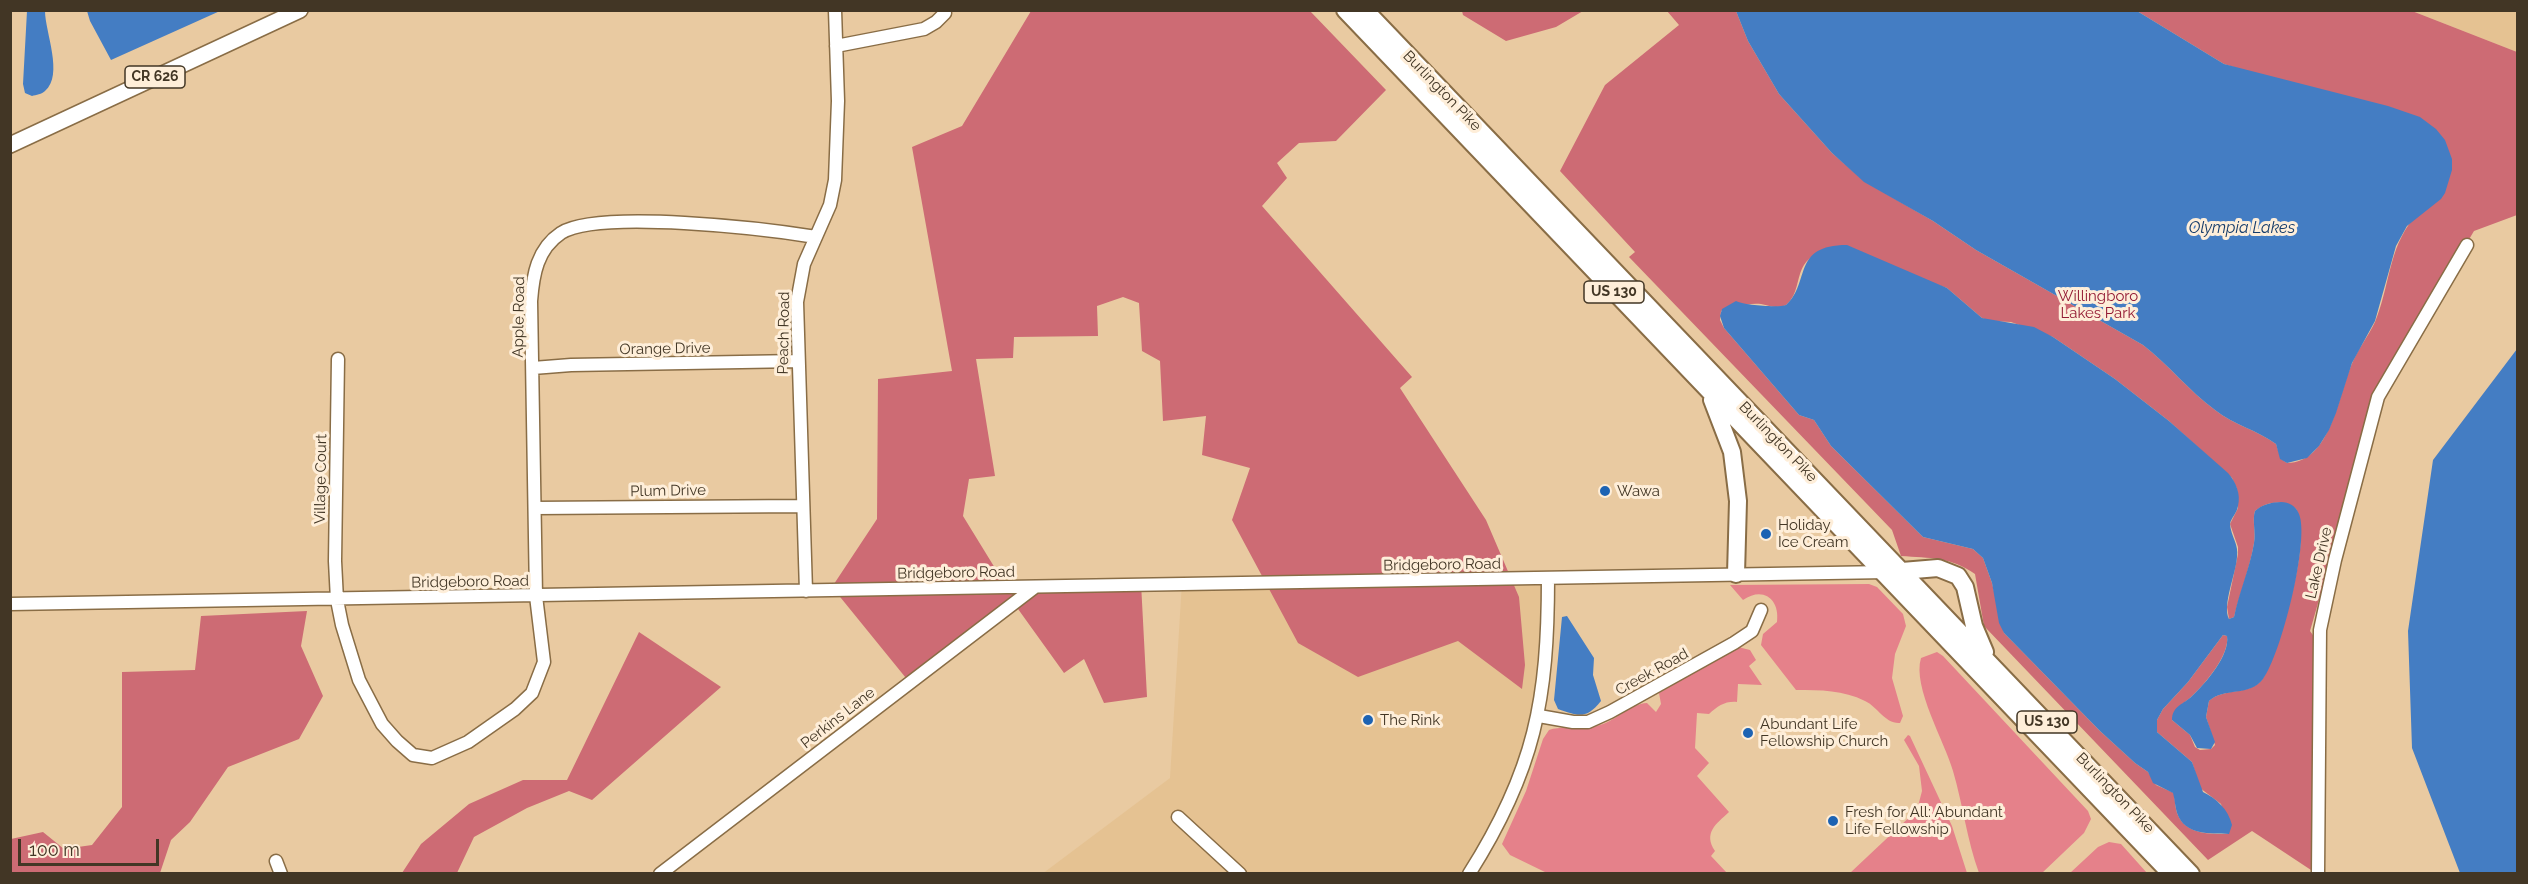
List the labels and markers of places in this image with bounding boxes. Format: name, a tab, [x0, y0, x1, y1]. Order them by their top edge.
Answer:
place label: Wawa	[1617, 482, 1660, 500]
marker: Wawa	[1598, 484, 1612, 498]
place label: Holiday Ice Cream	[1778, 516, 1848, 551]
marker: Holiday Ice Cream	[1759, 527, 1773, 541]
place label: The Rink	[1380, 711, 1440, 729]
marker: The Rink	[1361, 713, 1375, 727]
place label: Abundant Life Fellowship Church	[1760, 715, 1888, 750]
marker: Abundant Life Fellowship Church	[1741, 726, 1755, 740]
place label: Fresh for All: Abundant Life Fellowship	[1845, 803, 2003, 838]
marker: Fresh for All: Abundant Life Fellowship	[1826, 814, 1840, 828]

